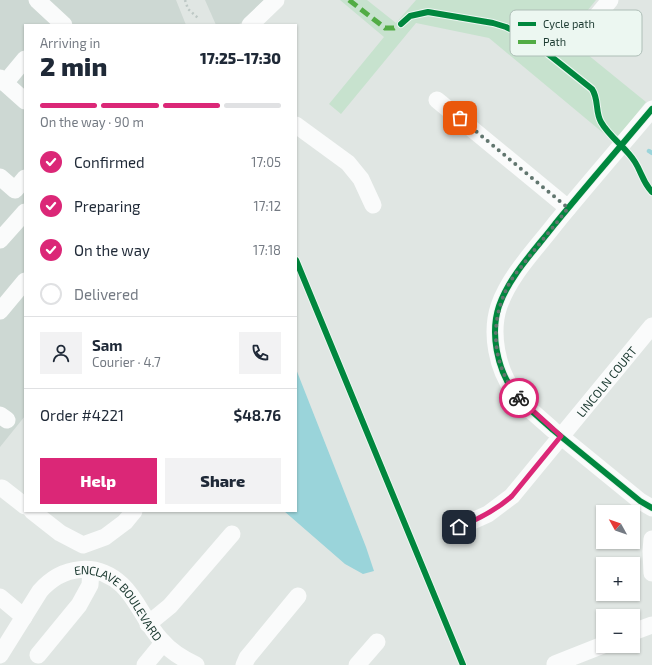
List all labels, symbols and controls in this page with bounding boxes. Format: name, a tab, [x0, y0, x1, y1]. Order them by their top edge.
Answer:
legend	[510, 10, 642, 56]
text: Cycle path	[543, 17, 595, 30]
text: Arriving in	[40, 35, 100, 51]
text: Path	[543, 35, 566, 48]
text: 17:25–17:30	[200, 49, 281, 67]
text: 2 min	[40, 50, 107, 81]
pin	[443, 101, 477, 135]
icon: bag	[449, 107, 471, 129]
text: On the way · 90 m	[40, 114, 144, 130]
icon: check	[40, 151, 62, 173]
text: Confirmed	[74, 153, 145, 171]
text: 17:05	[251, 154, 281, 170]
icon: check	[40, 195, 62, 217]
text: Preparing	[74, 197, 140, 215]
text: 17:12	[254, 198, 281, 214]
icon: check	[40, 239, 62, 261]
text: On the way	[74, 241, 150, 259]
text: 17:18	[253, 242, 281, 258]
text: Delivered	[74, 285, 139, 303]
button: person	[40, 332, 82, 374]
button: phone	[239, 332, 281, 374]
text: Sam	[92, 336, 123, 354]
street label: LINCOLN COURT	[573, 344, 639, 420]
text: Courier · 4.7	[92, 354, 161, 370]
courier	[499, 378, 539, 418]
icon: bike	[508, 387, 530, 409]
text: Order #4221	[40, 406, 124, 424]
text: $48.76	[233, 406, 281, 424]
button: Help	[40, 458, 157, 504]
button: Share	[165, 458, 281, 504]
north arrow	[596, 505, 640, 549]
map controls	[596, 505, 640, 653]
pin	[442, 510, 476, 544]
icon: home	[448, 516, 470, 538]
button: +	[596, 557, 640, 601]
street label: ENCLAVE BOULEVARD	[73, 562, 165, 644]
button: −	[596, 609, 640, 653]

